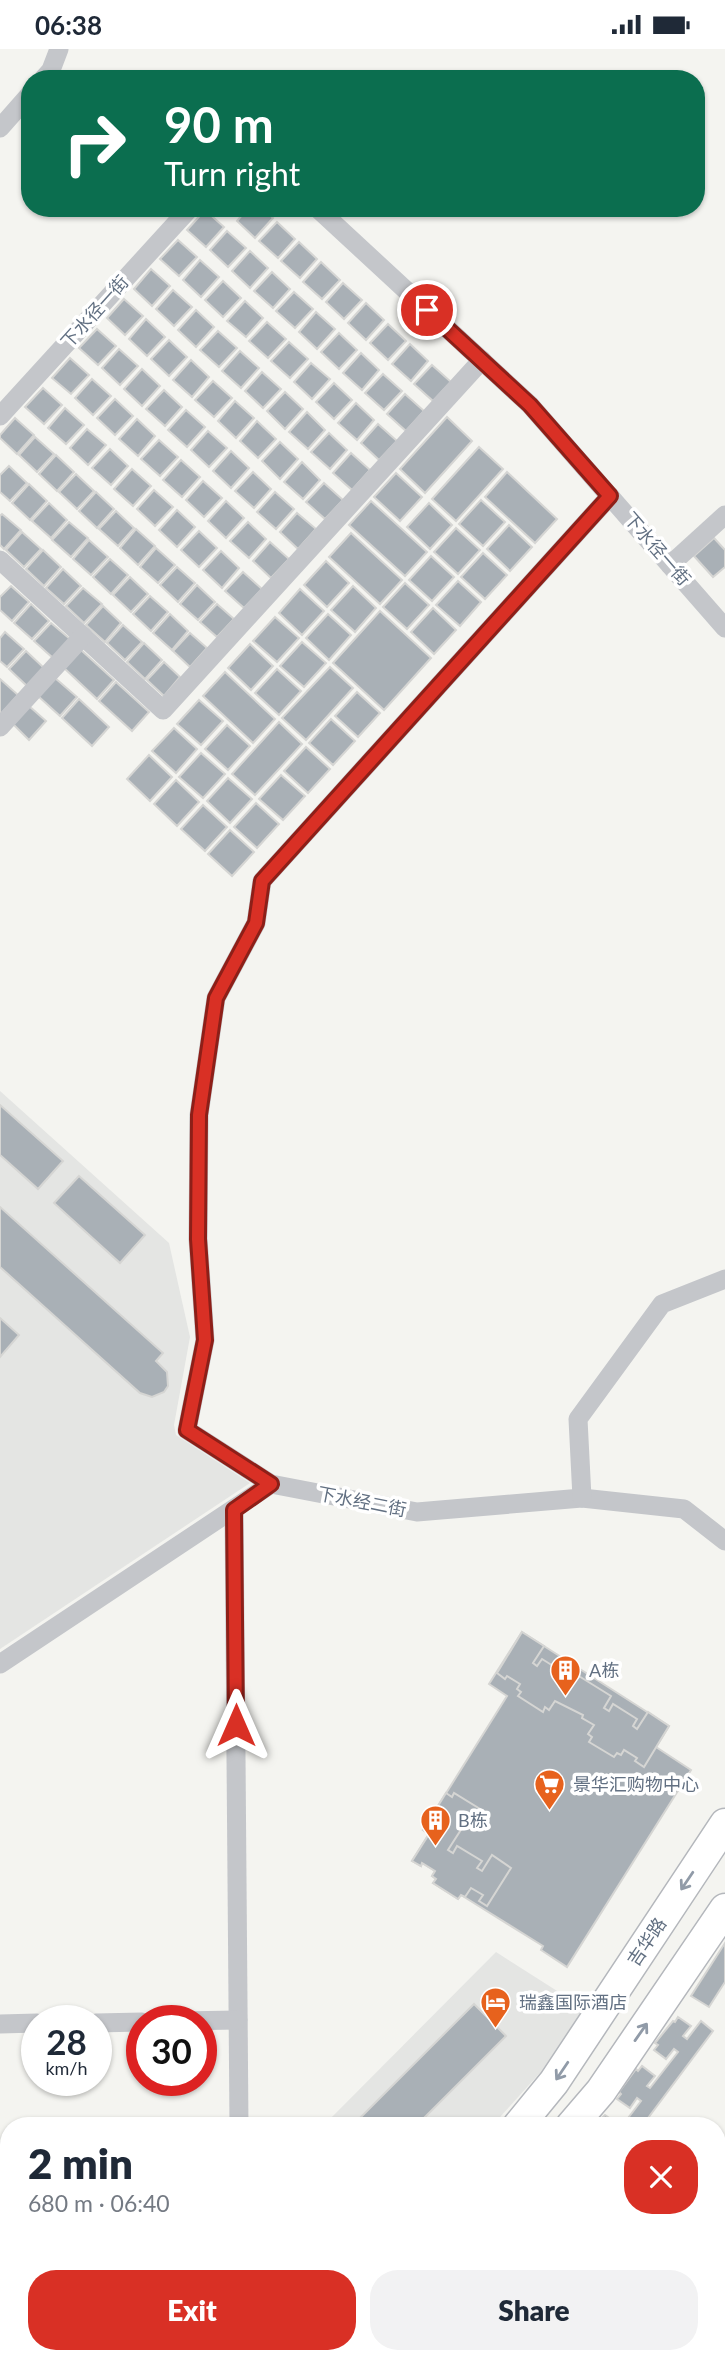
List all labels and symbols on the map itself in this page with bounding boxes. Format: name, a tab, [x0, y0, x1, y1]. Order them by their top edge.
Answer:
street label: 下水径一街	[56, 271, 133, 352]
pin	[397, 280, 457, 340]
street label: 下水径一街	[620, 507, 696, 590]
street label: 下水经二街	[316, 1482, 408, 1520]
building icon: A栋	[549, 1654, 583, 1698]
place label: A栋	[589, 1659, 619, 1681]
position arrow	[199, 1688, 273, 1762]
supermarket icon: 景华汇购物中心	[533, 1768, 567, 1812]
place label: 景华汇购物中心	[573, 1773, 699, 1795]
building icon: B栋	[418, 1804, 452, 1848]
place label: B栋	[458, 1809, 488, 1831]
one-way arrow	[680, 1871, 694, 1891]
street label: 吉华路	[622, 1913, 670, 1970]
hotel icon: 瑞鑫国际酒店	[479, 1986, 513, 2030]
place label: 瑞鑫国际酒店	[519, 1991, 627, 2013]
speed limit sign: 30	[126, 2005, 217, 2096]
one-way arrow	[634, 2023, 648, 2043]
one-way arrow	[554, 2061, 569, 2080]

